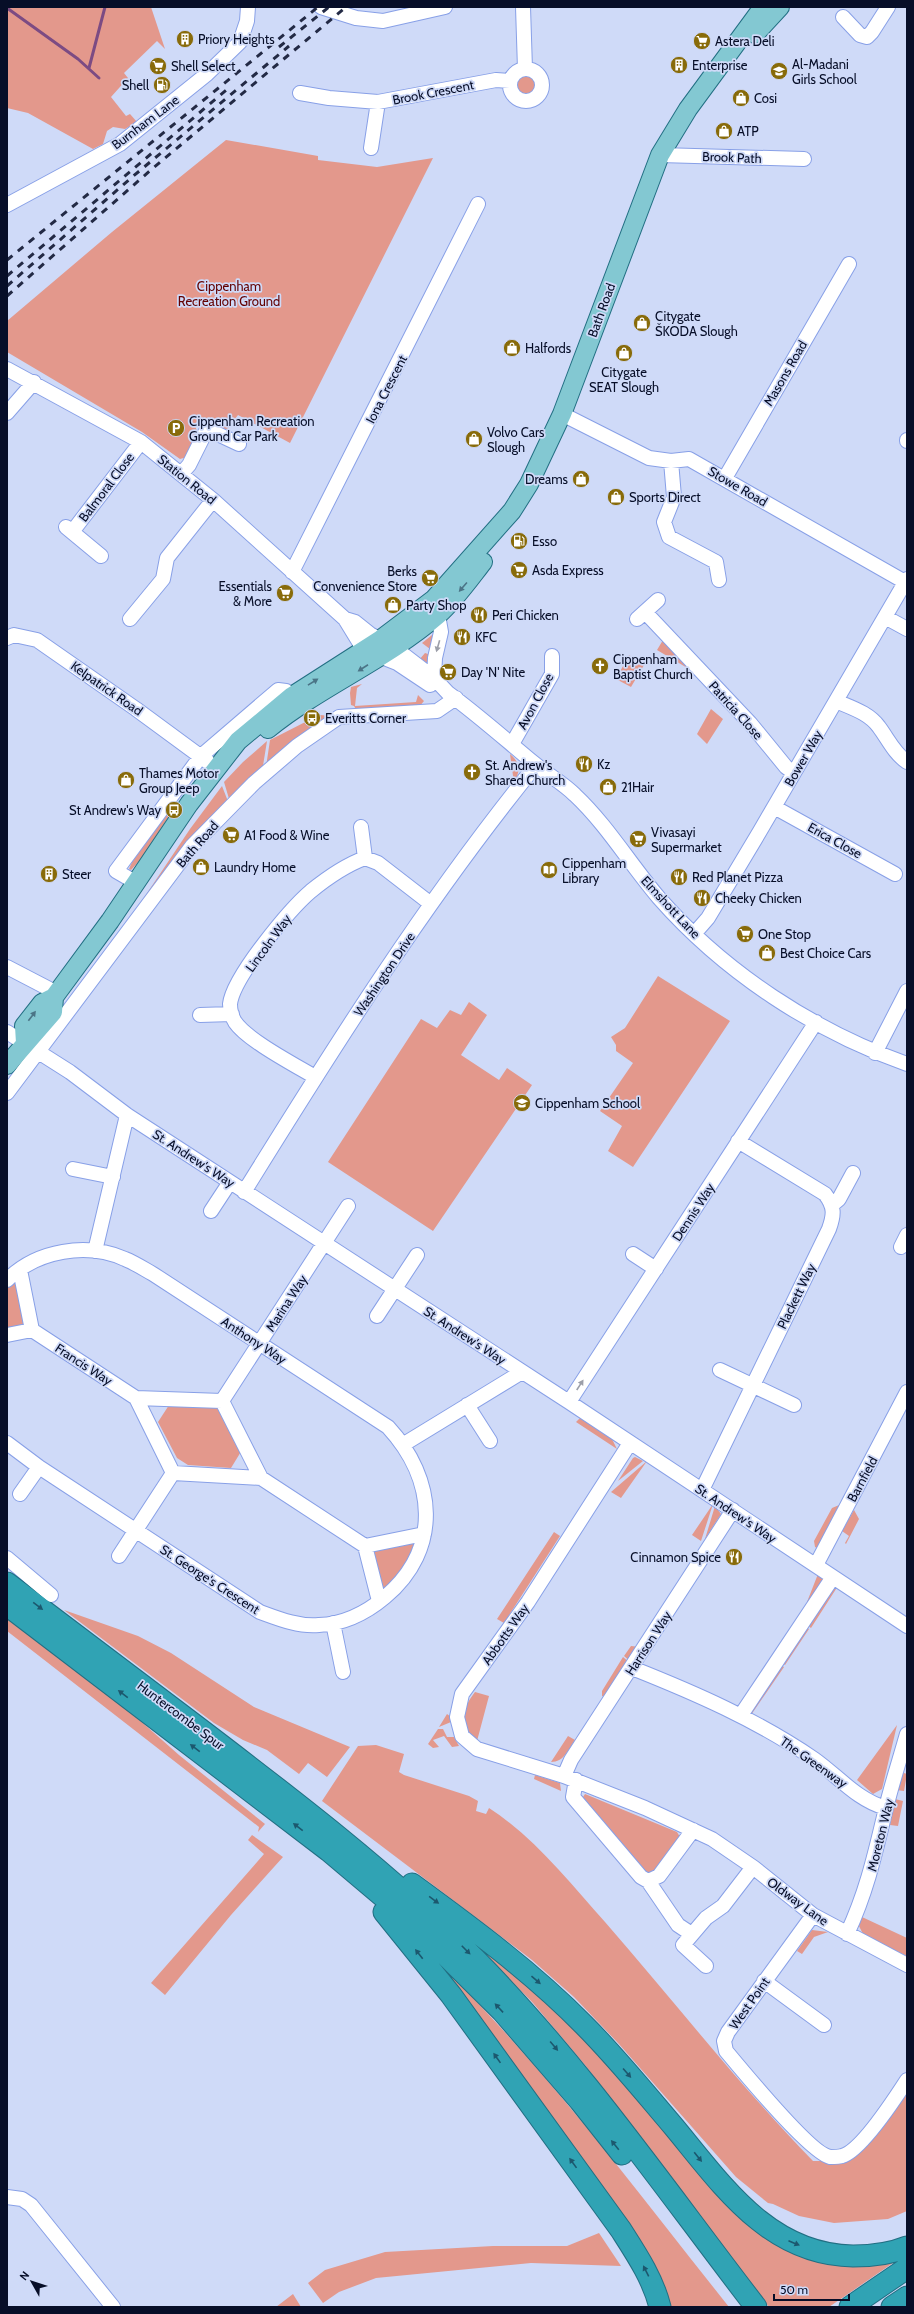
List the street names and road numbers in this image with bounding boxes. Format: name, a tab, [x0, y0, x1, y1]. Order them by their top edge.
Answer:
street label: Brook Crescent	[391, 76, 476, 108]
street label: Burnham Lane	[108, 91, 182, 153]
street label: Brook Path	[702, 148, 762, 166]
street label: Bath Road	[584, 281, 618, 339]
street label: Masons Road	[760, 337, 810, 409]
street label: Iona Crescent	[362, 352, 410, 426]
street label: Balmoral Close	[75, 449, 137, 525]
street label: Station Road	[155, 451, 219, 507]
street label: Stowe Road	[705, 463, 771, 509]
street label: Kelpatrick Road	[68, 657, 146, 719]
street label: Avon Close	[514, 670, 557, 732]
street label: Patricia Close	[706, 678, 766, 743]
street label: Bower Way	[781, 727, 826, 789]
street label: Bath Road	[172, 817, 222, 871]
street label: Erica Close	[805, 819, 865, 862]
street label: Elmshott Lane	[638, 872, 704, 942]
street label: Lincoln Way	[242, 911, 294, 975]
street label: Washington Drive	[350, 929, 418, 1019]
street label: St. Andrew's Way	[150, 1126, 238, 1191]
street label: Dennis Way	[668, 1180, 718, 1244]
street label: Plackett Way	[773, 1260, 819, 1331]
street label: Marina Way	[262, 1271, 310, 1334]
street label: St. Andrew's Way	[421, 1303, 509, 1368]
street label: Anthony Way	[218, 1313, 290, 1367]
street label: Francis Way	[52, 1340, 116, 1389]
street label: Barnfield	[843, 1454, 881, 1504]
street label: St. Andrew's Way	[692, 1480, 780, 1546]
street label: St. George's Crescent	[157, 1541, 263, 1617]
street label: Abbotts Way	[478, 1600, 532, 1668]
street label: Harrison Way	[621, 1608, 675, 1678]
street label: Huntercombe Spur	[134, 1677, 228, 1753]
street label: The Greenway	[777, 1733, 851, 1791]
street label: Moreton Way	[863, 1797, 897, 1873]
street label: Oldway Lane	[764, 1873, 832, 1929]
street label: West Point	[725, 1973, 773, 2032]

